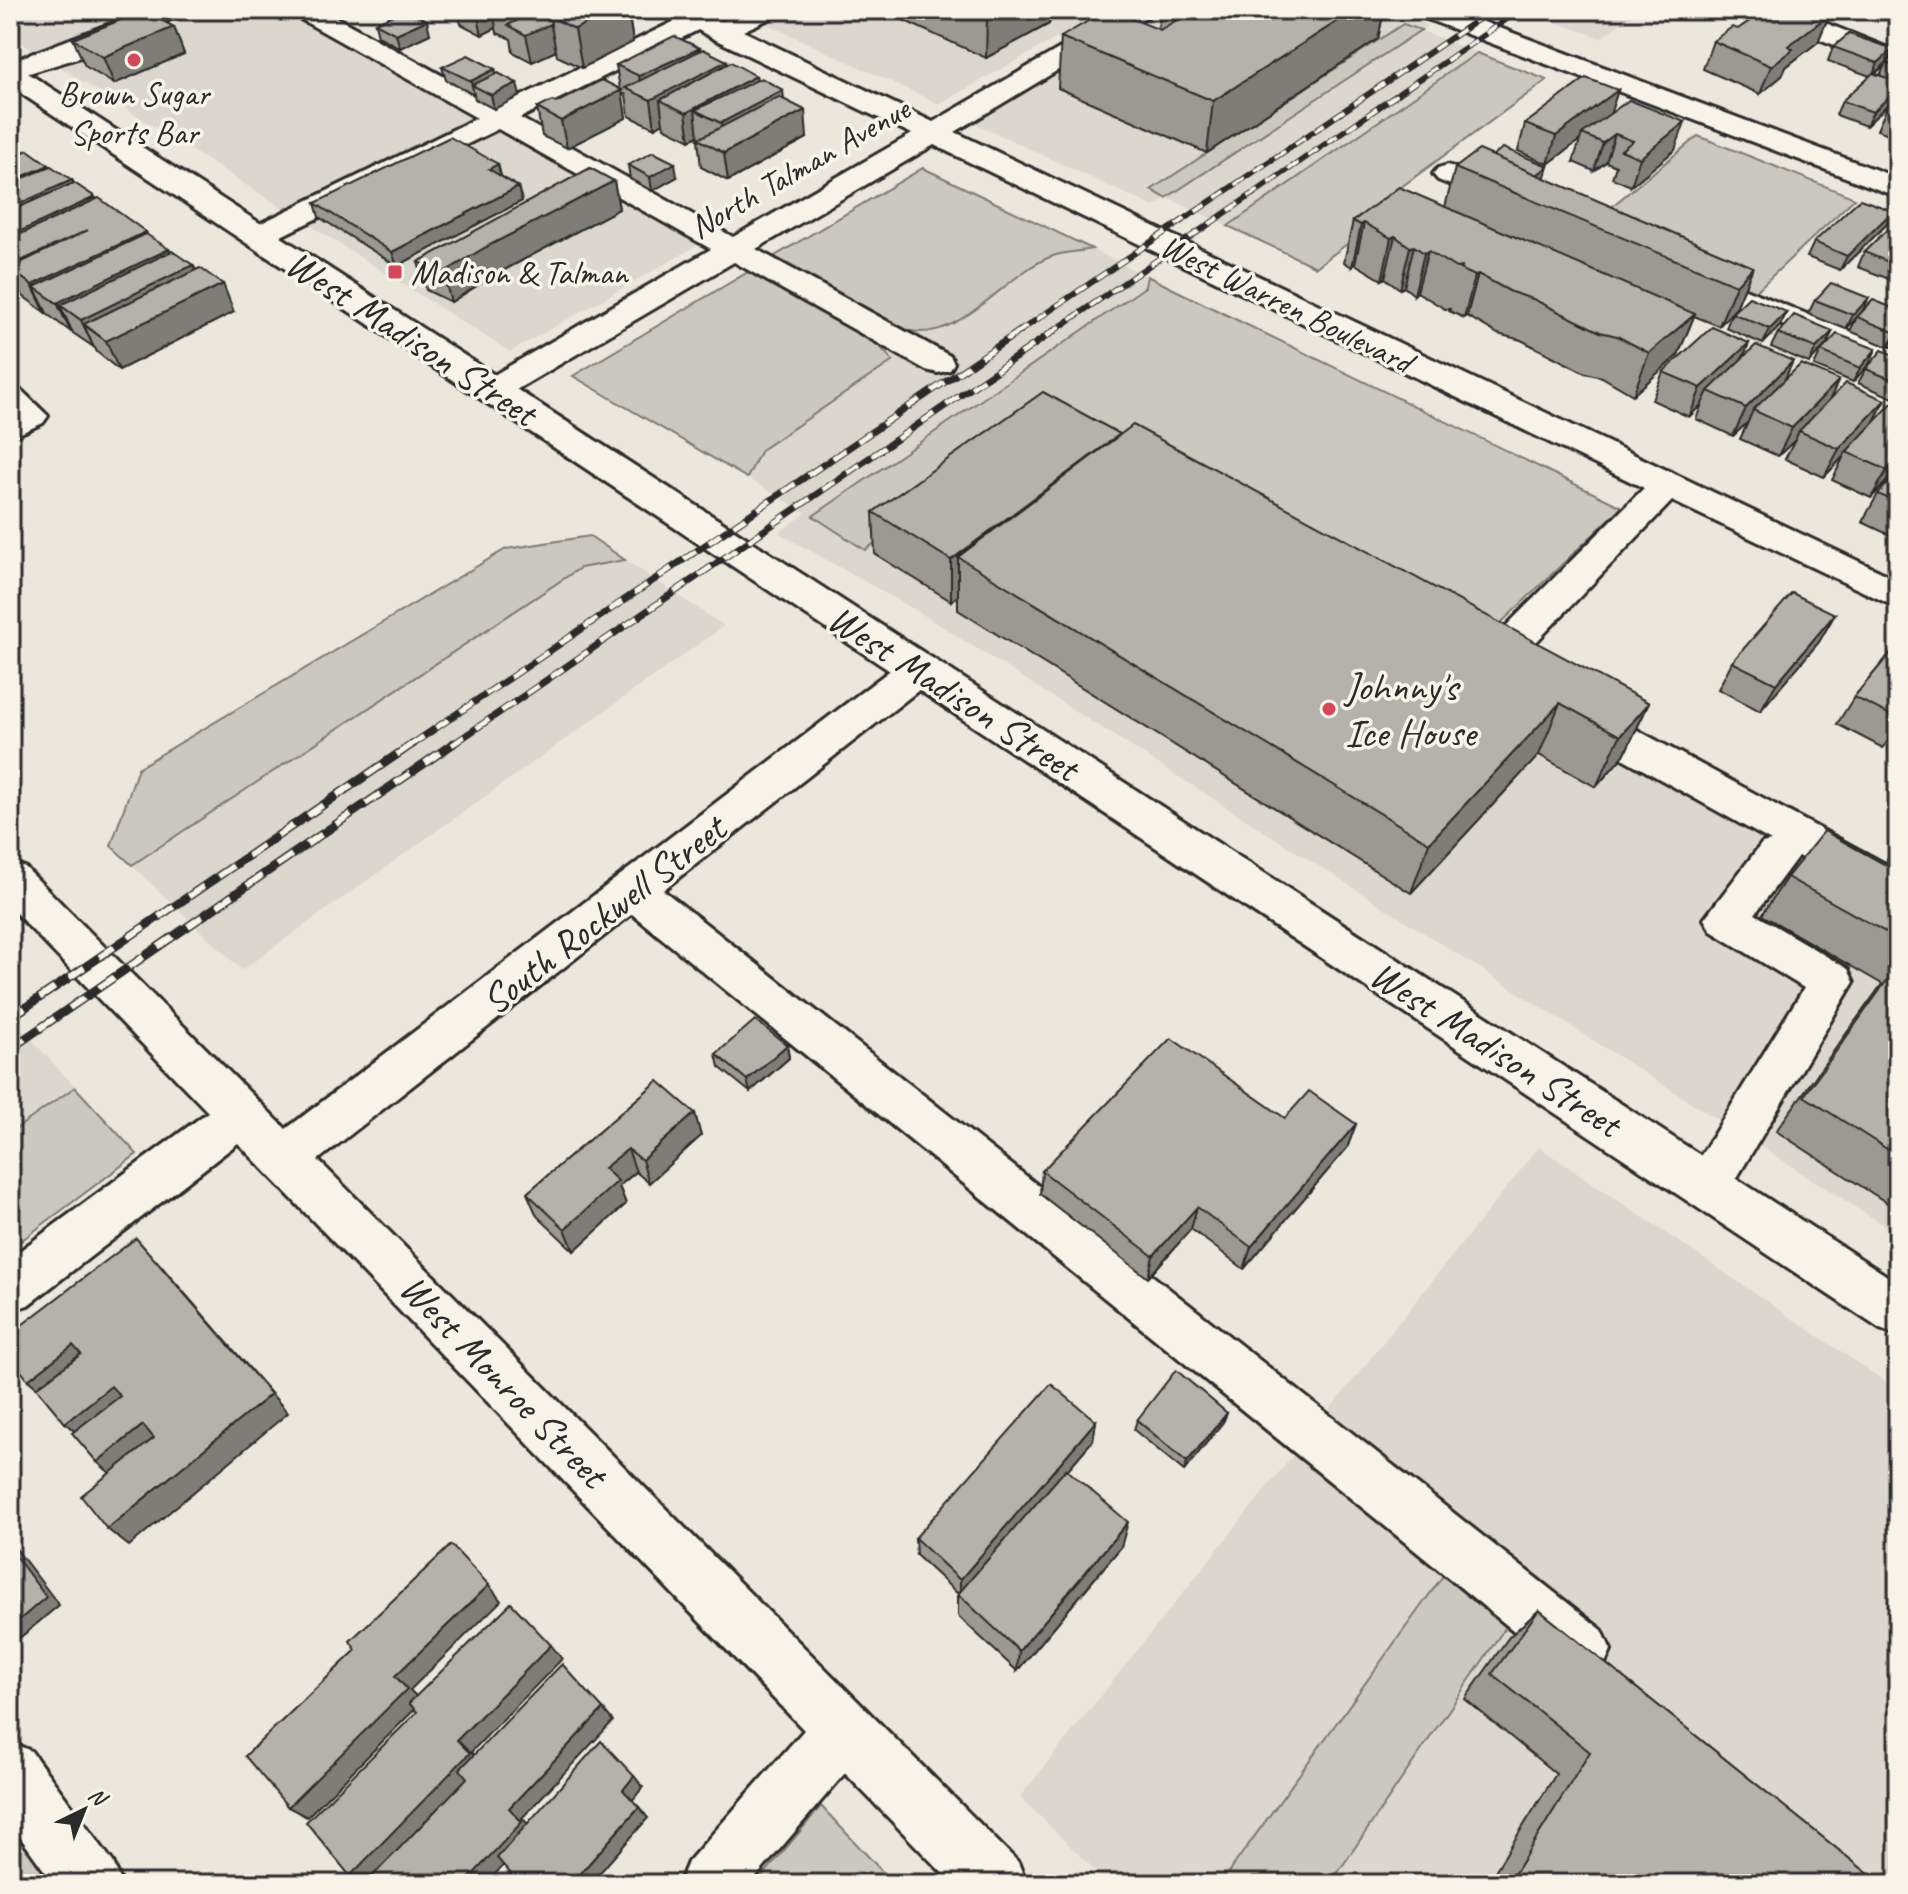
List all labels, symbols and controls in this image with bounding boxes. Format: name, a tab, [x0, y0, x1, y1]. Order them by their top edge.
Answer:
marker: Brown Sugar Sports Bar	[125, 51, 143, 69]
place label: Brown Sugar Sports Bar	[59, 72, 212, 154]
street label: North Talman Avenue	[681, 86, 919, 248]
street label: West Warren Boulevard	[1154, 224, 1424, 385]
street label: West Madison Street	[277, 238, 549, 439]
place label: Madison & Talman	[411, 251, 629, 294]
marker: Madison & Talman	[386, 263, 404, 281]
street label: West Madison Street	[819, 593, 1091, 794]
place label: Johnny's Ice House	[1343, 662, 1479, 758]
marker: Johnny's Ice House	[1320, 700, 1338, 718]
street label: South Rockwell Street	[472, 802, 739, 1026]
street label: West Madison Street	[1361, 949, 1633, 1150]
street label: West Monroe Street	[389, 1264, 620, 1500]
north arrow	[44, 1770, 124, 1850]
text: N	[82, 1781, 114, 1813]

